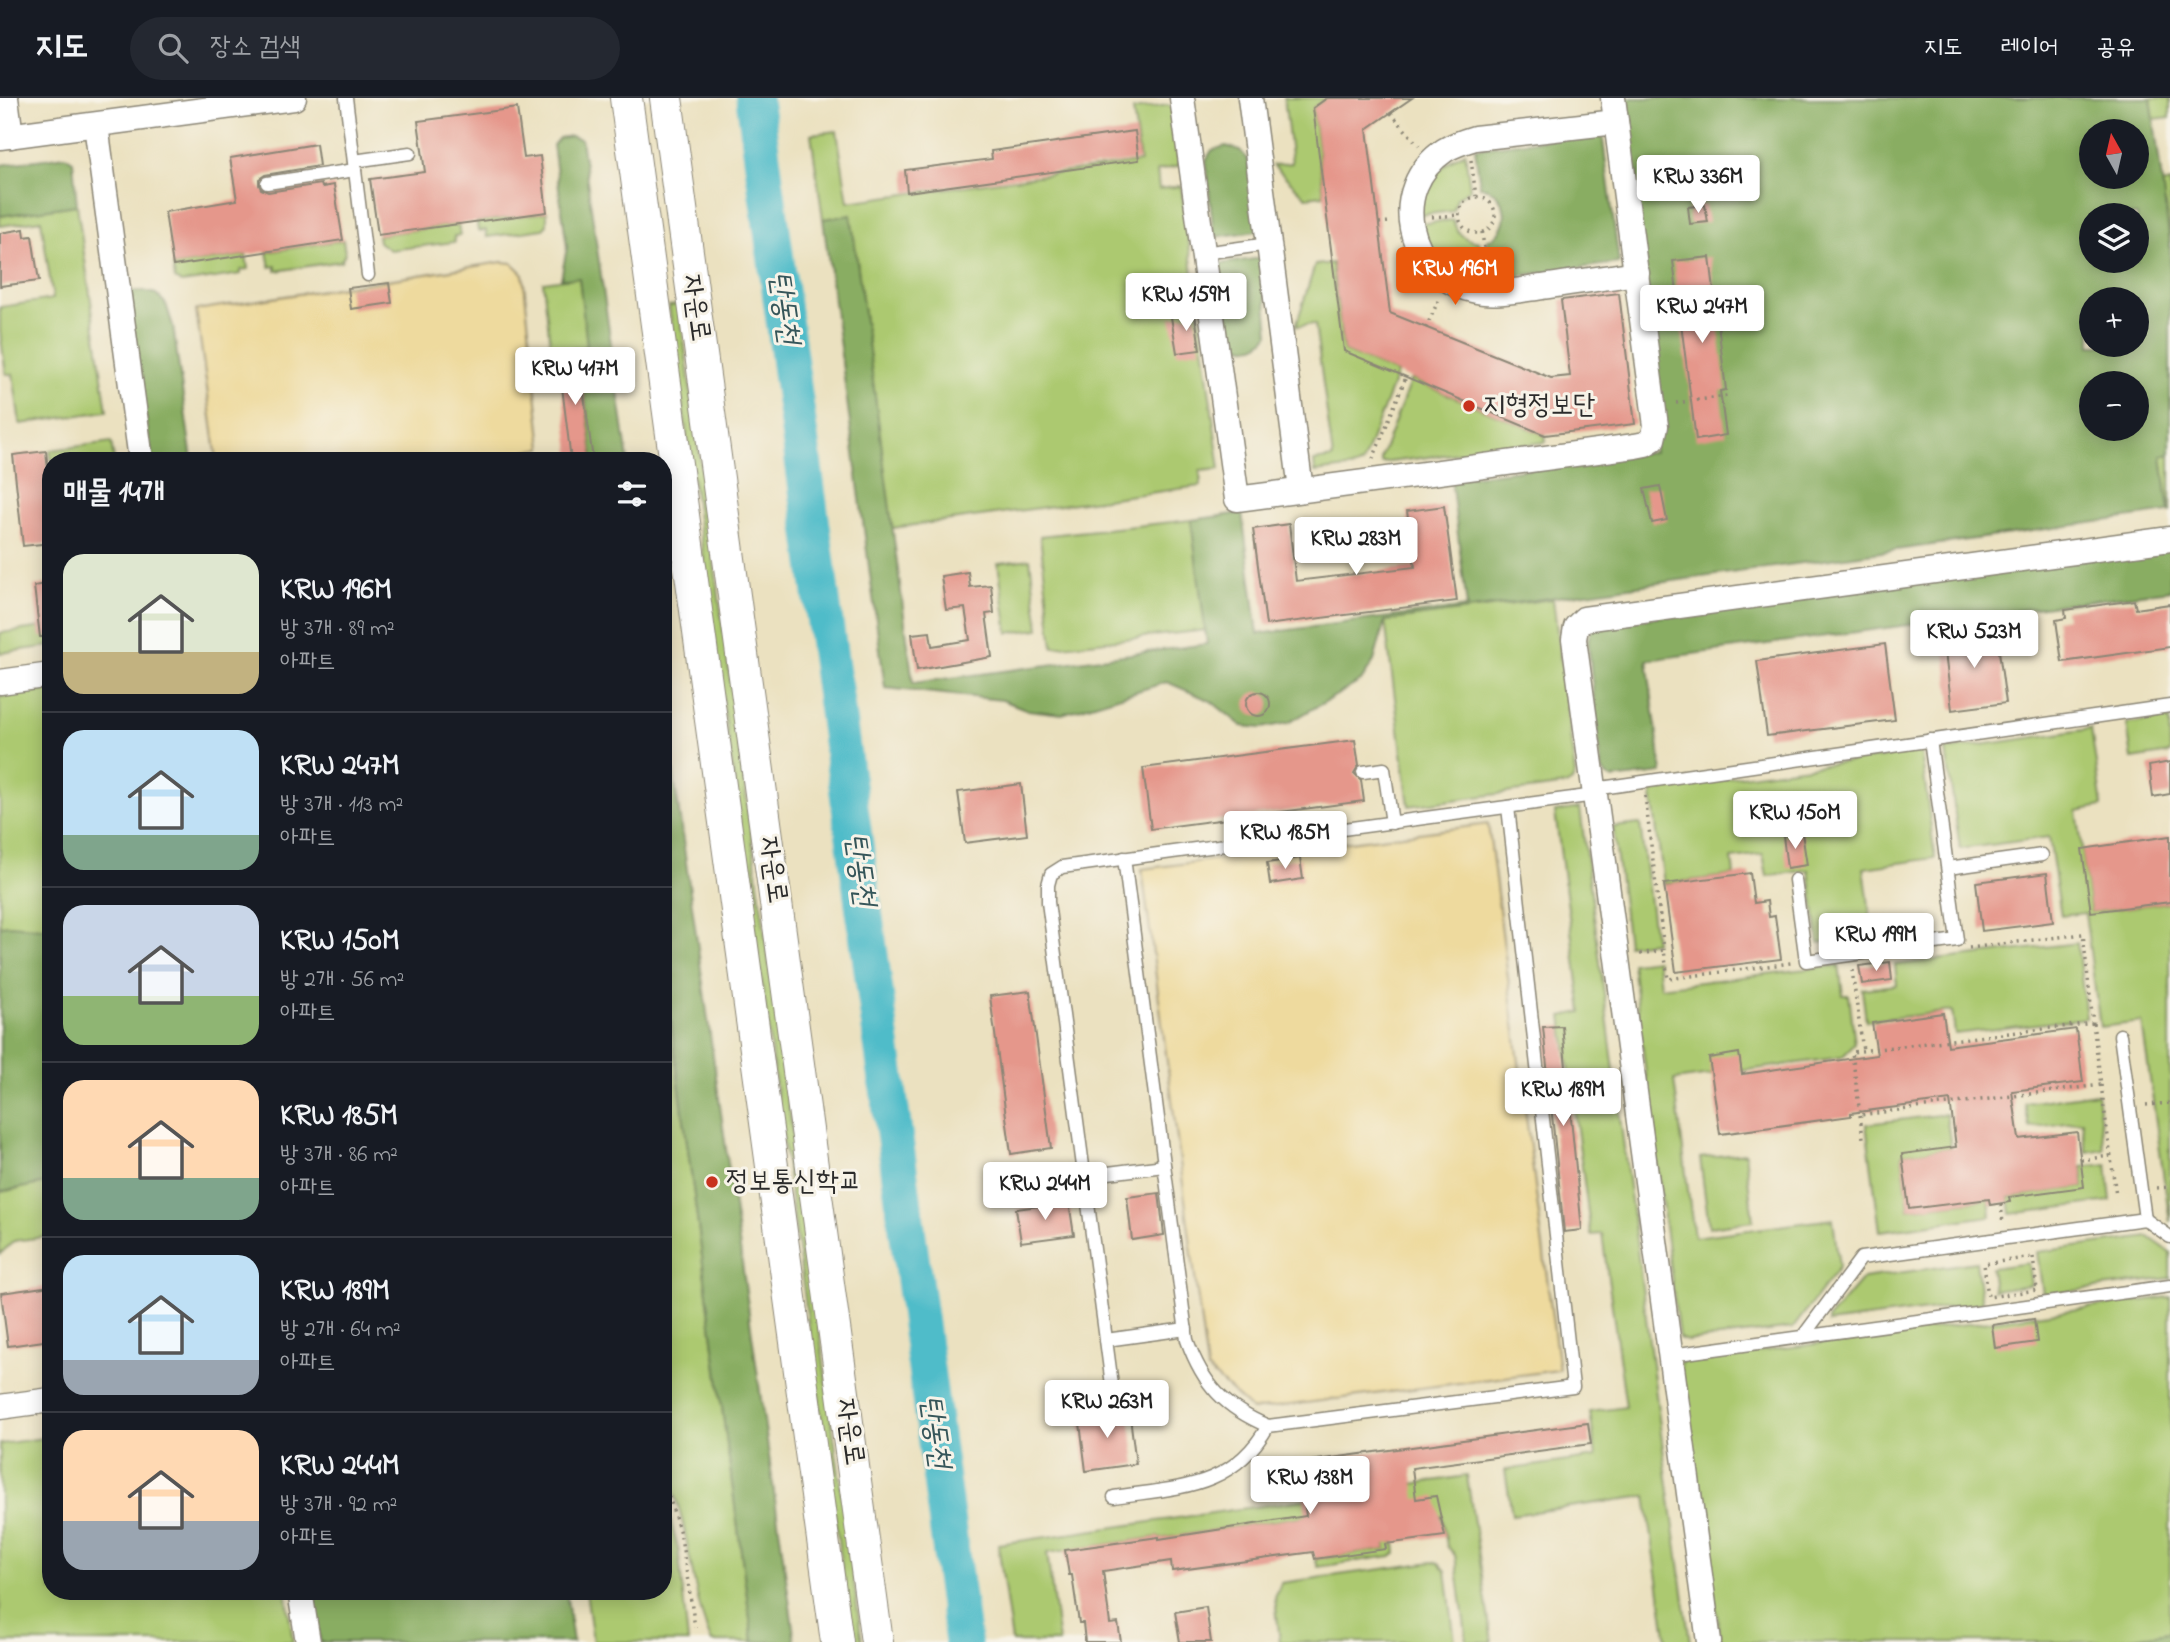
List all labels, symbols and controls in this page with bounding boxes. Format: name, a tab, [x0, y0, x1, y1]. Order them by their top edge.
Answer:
search box	[130, 17, 620, 80]
text: 지도	[35, 24, 88, 72]
icon: search	[154, 29, 192, 67]
text: 장소 검색	[210, 29, 300, 67]
text: 지도	[1924, 31, 1962, 66]
text: 레이어	[2000, 31, 2058, 66]
text: 공유	[2096, 31, 2135, 66]
north arrow	[2079, 119, 2149, 189]
map controls	[2079, 119, 2149, 441]
pin: KRW 336M	[1626, 156, 1770, 215]
text: KRW 336M	[1653, 161, 1743, 194]
button: layers	[2079, 203, 2149, 273]
pin: KRW 196M	[1383, 248, 1527, 307]
text: KRW 196M	[1412, 253, 1498, 286]
water label: 탄동천	[756, 269, 810, 350]
street label: 자운로	[670, 272, 720, 344]
pin: KRW 159M	[1114, 274, 1258, 333]
text: KRW 159M	[1142, 279, 1230, 312]
pin: KRW 247M	[1630, 286, 1774, 345]
button: +	[2079, 287, 2149, 357]
text: KRW 247M	[1656, 291, 1748, 324]
pin: KRW 417M	[503, 348, 647, 407]
text: KRW 417M	[531, 353, 619, 386]
button: −	[2079, 371, 2149, 441]
place label: 지형정보단	[1483, 386, 1596, 427]
marker: 지형정보단	[1461, 398, 1477, 414]
text: 매물 14개	[63, 472, 165, 516]
icon: filters	[613, 475, 651, 513]
pin: KRW 283M	[1284, 518, 1428, 577]
text: KRW 283M	[1311, 523, 1401, 556]
text: KRW 196M	[280, 569, 392, 613]
icon: home	[119, 582, 203, 666]
pin: KRW 523M	[1902, 610, 2046, 670]
text: 방 3개 · 89 m²	[280, 613, 395, 646]
text: KRW 523M	[1926, 616, 2022, 649]
text: 아파트	[280, 646, 336, 679]
text: KRW 247M	[280, 745, 400, 789]
icon: home	[119, 758, 203, 842]
text: 방 3개 · 113 m²	[280, 789, 403, 822]
pin: KRW 150M	[1723, 792, 1867, 851]
text: KRW 150M	[1749, 797, 1841, 830]
pin: KRW 185M	[1213, 812, 1357, 871]
text: KRW 185M	[1240, 817, 1330, 850]
text: 아파트	[280, 822, 336, 855]
water label: 탄동천	[832, 831, 886, 912]
street label: 자운로	[747, 834, 797, 906]
pin: KRW 199M	[1804, 914, 1948, 973]
text: KRW 199M	[1835, 919, 1917, 952]
text: KRW 150M	[280, 920, 400, 964]
icon: home	[119, 933, 203, 1017]
text: 방 2개 · 56 m²	[280, 964, 404, 997]
text: 아파트	[280, 997, 336, 1030]
pin: KRW 189M	[1491, 1068, 1635, 1128]
text: KRW 189M	[1521, 1074, 1605, 1107]
text: KRW 185M	[280, 1095, 398, 1139]
icon: home	[119, 1108, 203, 1192]
text: 방 3개 · 86 m²	[280, 1139, 398, 1172]
place label: 정보통신학교	[726, 1162, 861, 1203]
pin: KRW 244M	[973, 1162, 1117, 1222]
text: KRW 244M	[999, 1168, 1091, 1201]
text: 아파트	[280, 1172, 336, 1205]
marker: 정보통신학교	[704, 1174, 720, 1190]
text: KRW 189M	[280, 1270, 390, 1314]
icon: home	[119, 1283, 203, 1367]
text: 방 2개 · 64 m²	[280, 1314, 401, 1347]
text: 아파트	[280, 1347, 336, 1380]
pin: KRW 263M	[1035, 1380, 1179, 1440]
text: KRW 263M	[1061, 1386, 1153, 1419]
water label: 탄동천	[907, 1393, 961, 1474]
street label: 자운로	[824, 1396, 874, 1468]
text: KRW 244M	[280, 1445, 400, 1489]
pin: KRW 138M	[1238, 1456, 1382, 1516]
icon: home	[119, 1458, 203, 1542]
text: KRW 138M	[1267, 1462, 1353, 1495]
text: 방 3개 · 92 m²	[280, 1489, 397, 1522]
text: 아파트	[280, 1522, 336, 1555]

